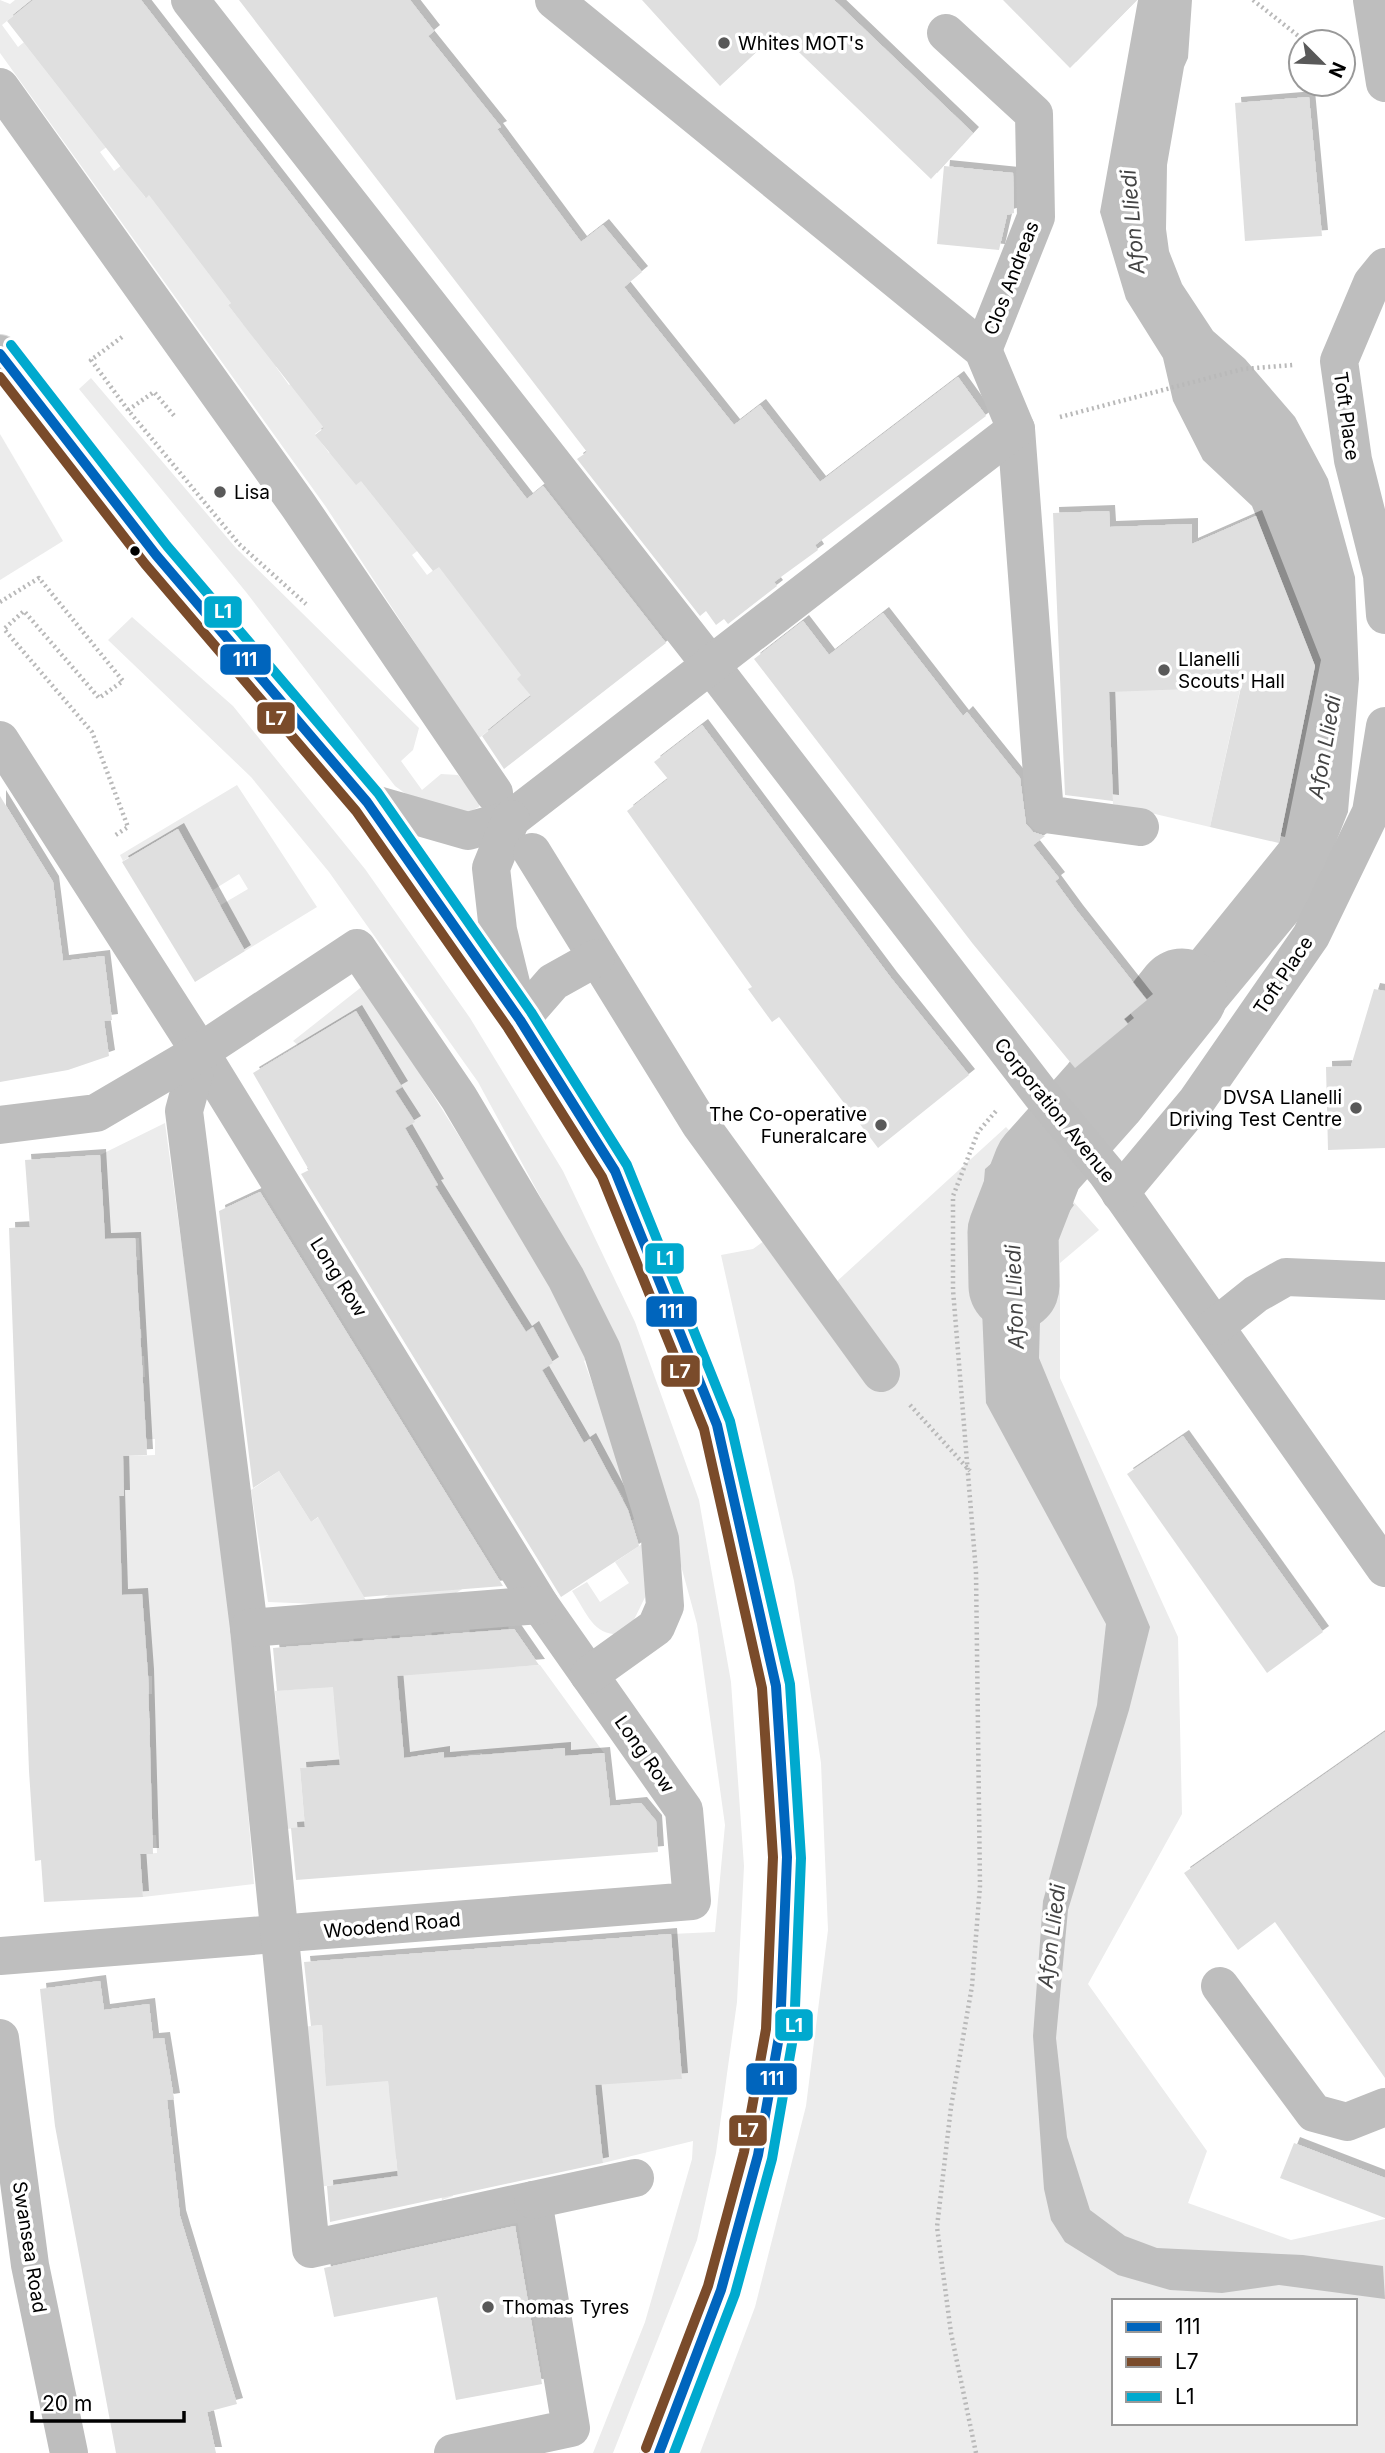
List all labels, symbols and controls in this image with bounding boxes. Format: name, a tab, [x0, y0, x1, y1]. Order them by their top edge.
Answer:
north arrow	[1287, 28, 1357, 98]
place label: Whites MOT's	[738, 32, 864, 55]
marker: Whites MOT's	[716, 35, 732, 51]
text: N	[1324, 58, 1351, 81]
water label: Afon Lliedi	[1115, 168, 1150, 276]
street label: Clos Andreas	[979, 218, 1044, 338]
street label: Toft Place	[1329, 370, 1364, 462]
place label: Lisa	[234, 481, 270, 504]
marker: Lisa	[212, 484, 228, 500]
unlabelled marker	[128, 544, 142, 558]
line badge: L1	[203, 595, 243, 629]
text: L1	[214, 600, 232, 623]
line badge: 111	[219, 643, 272, 676]
text: 111	[233, 648, 257, 671]
place label: Llanelli Scouts' Hall	[1178, 648, 1285, 693]
marker: Llanelli Scouts' Hall	[1156, 662, 1172, 678]
water label: Afon Lliedi	[1303, 692, 1346, 802]
line badge: L7	[256, 701, 296, 735]
text: L7	[265, 707, 287, 730]
street label: Toft Place	[1249, 932, 1318, 1019]
street label: Corporation Avenue	[989, 1033, 1120, 1187]
place label: DVSA Llanelli Driving Test Centre	[1169, 1086, 1342, 1131]
marker: DVSA Llanelli Driving Test Centre	[1348, 1100, 1364, 1116]
place label: The Co-operative Funeralcare	[709, 1103, 867, 1148]
marker: The Co-operative Funeralcare	[873, 1117, 889, 1133]
street label: Long Row	[305, 1233, 372, 1321]
line badge: L1	[644, 1242, 685, 1275]
water label: Afon Lliedi	[1000, 1243, 1029, 1351]
text: L1	[656, 1247, 674, 1270]
line badge: 111	[645, 1295, 698, 1328]
text: 111	[659, 1300, 683, 1323]
line badge: L7	[660, 1354, 701, 1388]
text: L7	[669, 1360, 691, 1383]
street label: Long Row	[610, 1711, 680, 1797]
water label: Afon Lliedi	[1033, 1882, 1070, 1990]
street label: Woodend Road	[323, 1908, 461, 1943]
line badge: L1	[774, 2008, 814, 2042]
text: L1	[785, 2014, 803, 2037]
line badge: 111	[745, 2062, 798, 2096]
text: 111	[760, 2067, 784, 2090]
line badge: L7	[728, 2114, 768, 2147]
text: L7	[737, 2119, 759, 2142]
street label: Swansea Road	[8, 2180, 51, 2314]
place label: Thomas Tyres	[502, 2296, 629, 2319]
marker: Thomas Tyres	[480, 2299, 496, 2315]
legend	[1112, 2299, 1357, 2425]
text: 111	[1175, 2314, 1201, 2339]
text: L7	[1175, 2349, 1199, 2374]
scale bar	[32, 2380, 184, 2424]
text: L1	[1175, 2384, 1194, 2409]
text: 20 m	[42, 2391, 92, 2416]

